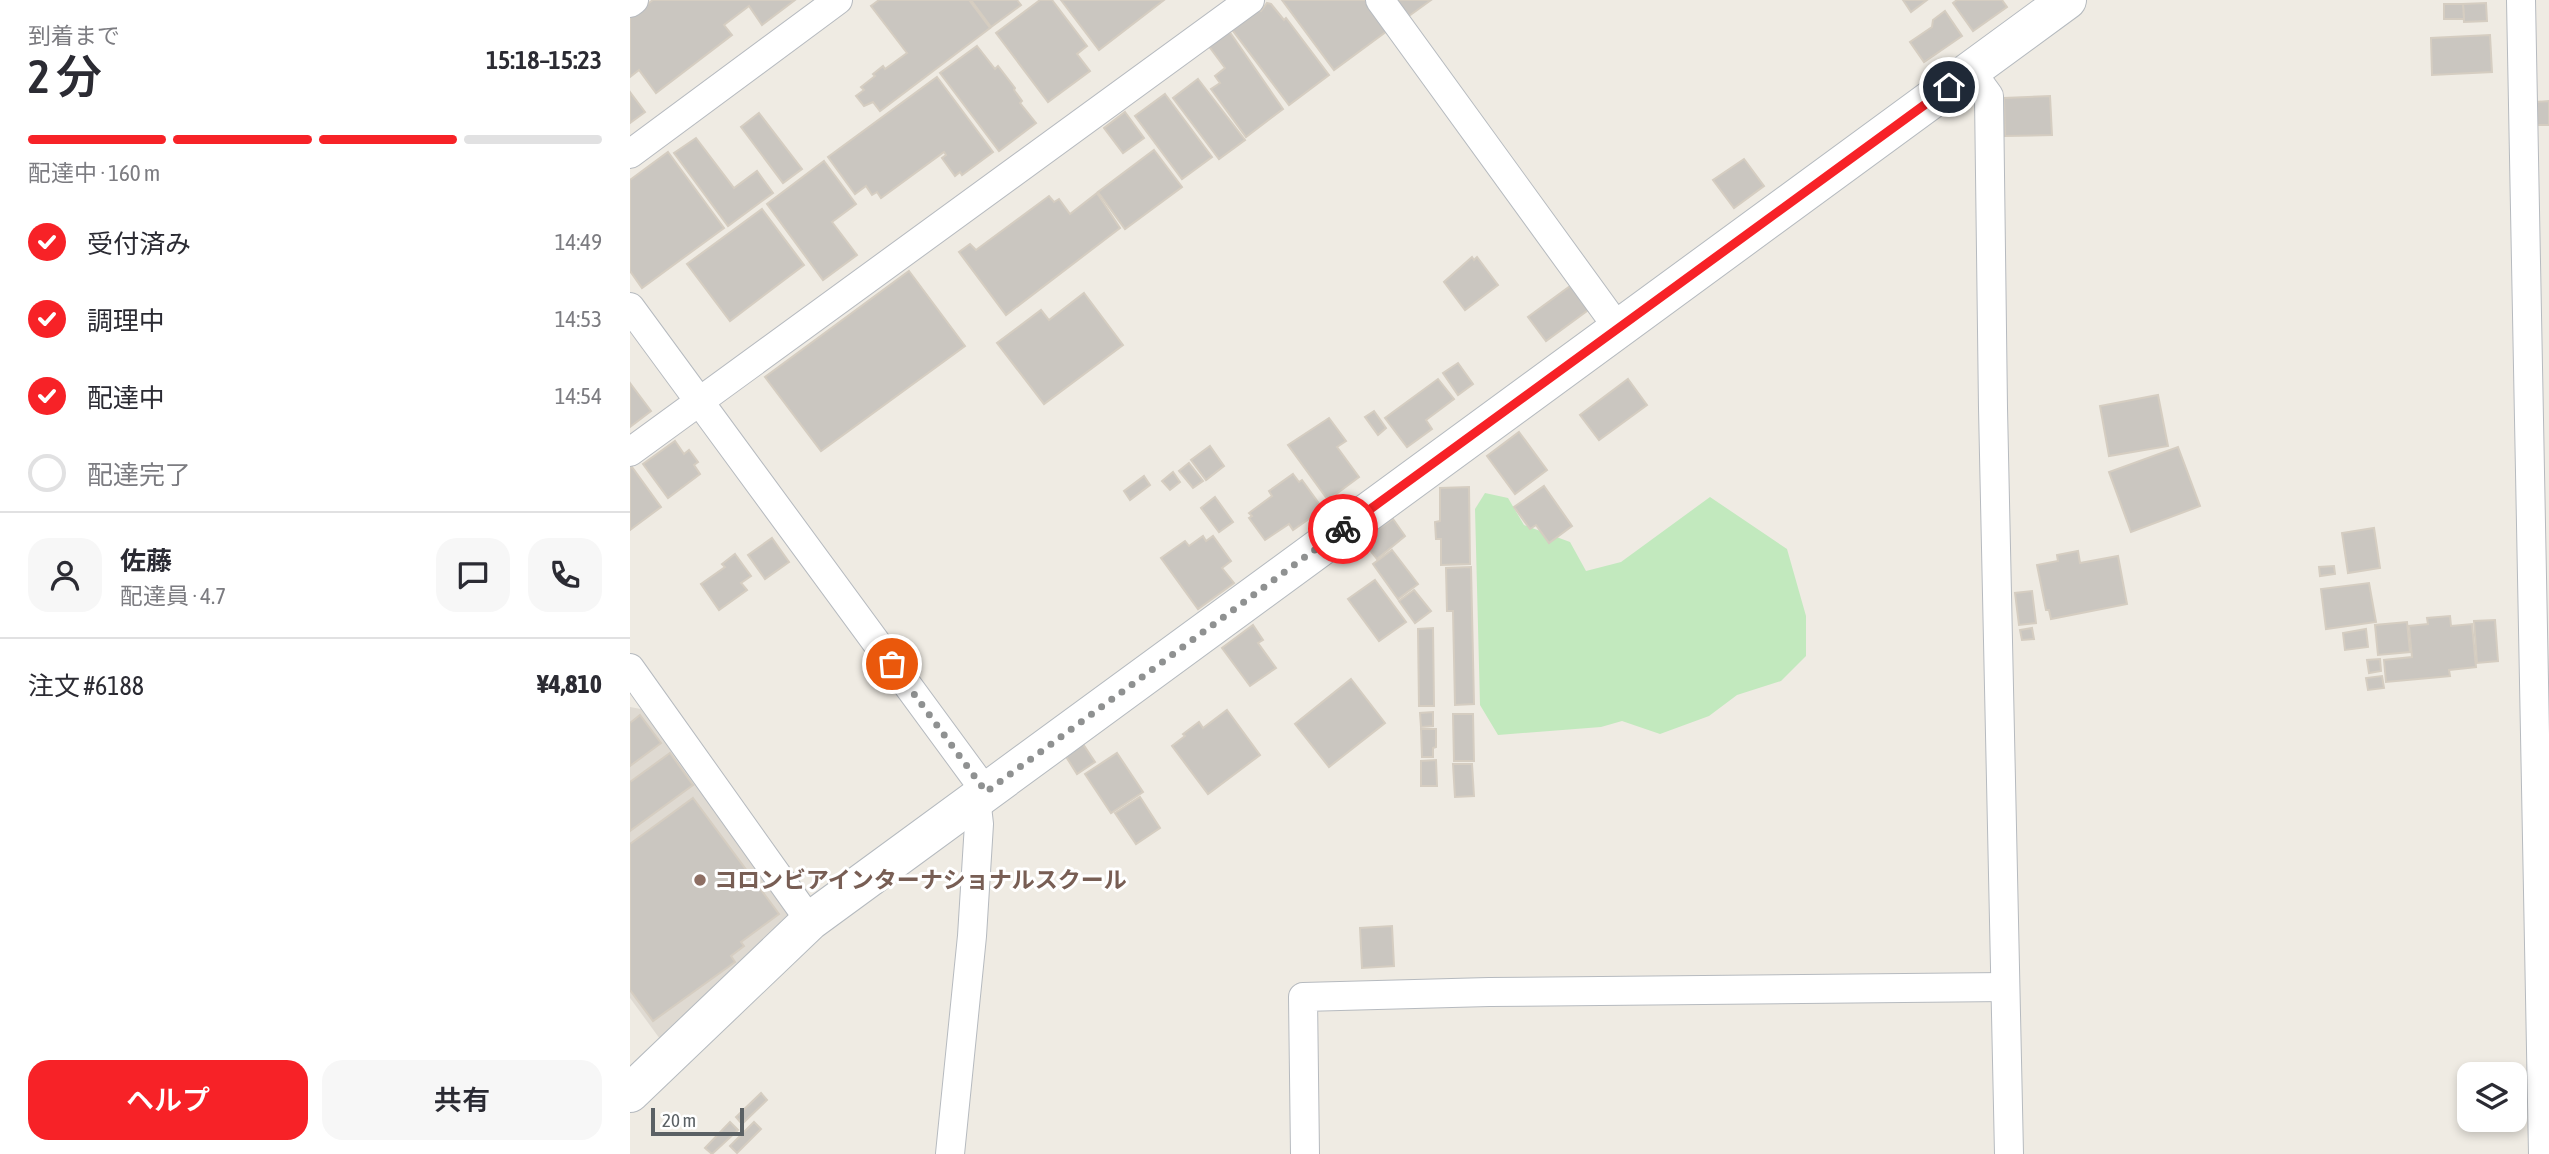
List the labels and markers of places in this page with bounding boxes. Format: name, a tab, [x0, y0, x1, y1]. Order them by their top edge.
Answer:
pin	[1919, 57, 1979, 117]
pin	[862, 634, 922, 694]
place label: コロンビアインターナショナルスクール	[714, 867, 1127, 893]
marker: コロンビアインターナショナルスクール	[692, 872, 708, 888]

